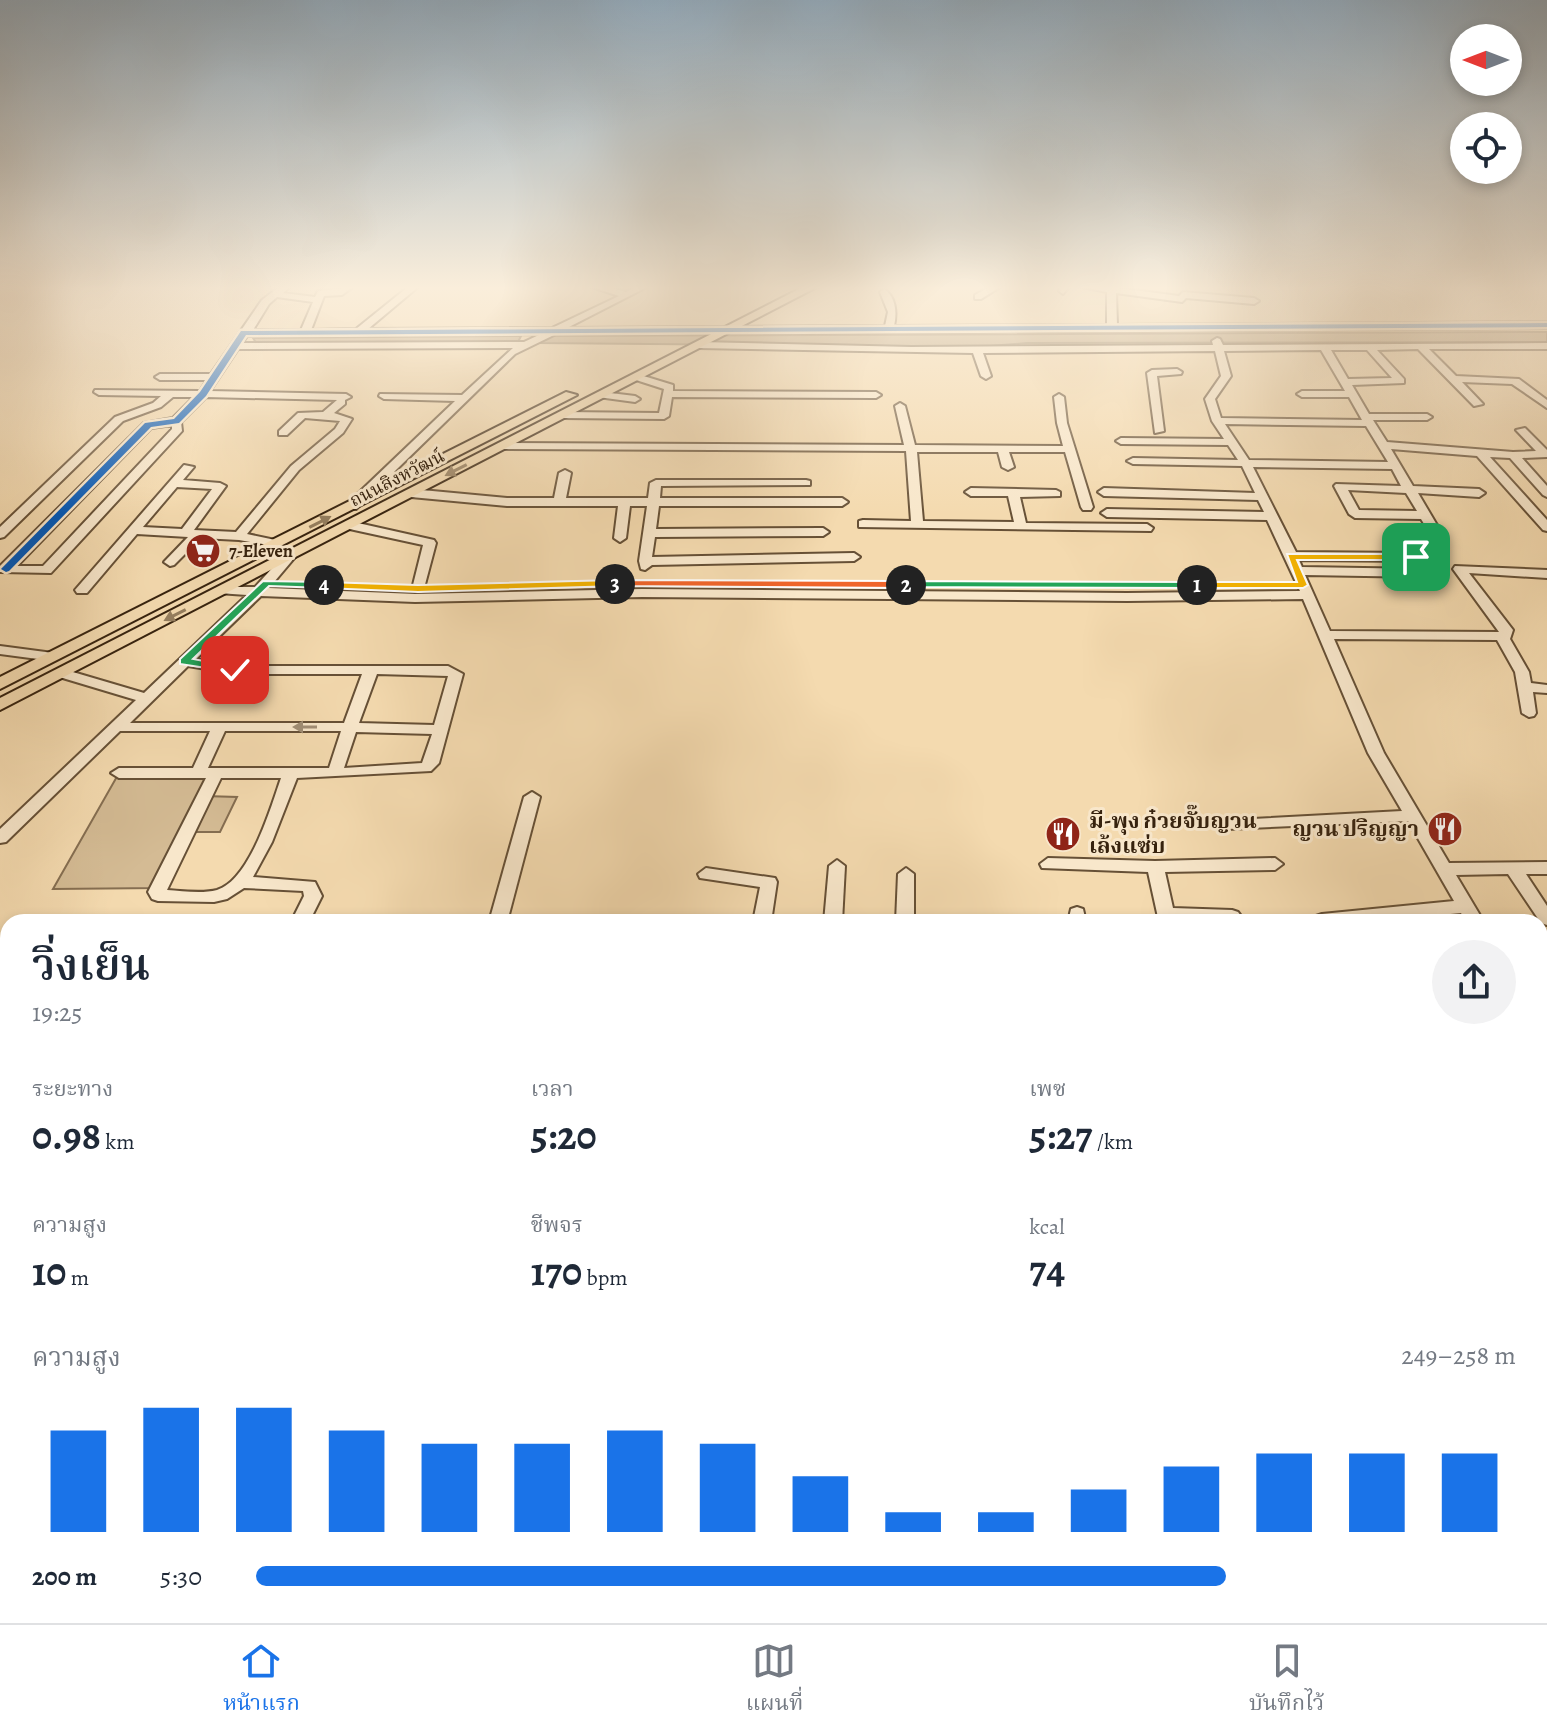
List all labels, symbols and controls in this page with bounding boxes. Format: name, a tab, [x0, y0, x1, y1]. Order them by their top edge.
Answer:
north arrow	[1450, 24, 1522, 96]
map controls	[1450, 24, 1522, 184]
button: locate	[1450, 112, 1522, 184]
street label: ถนนสิงหวัฒน์	[345, 444, 449, 512]
one-way arrow	[444, 463, 467, 477]
one-way arrow	[308, 516, 331, 529]
pin	[1382, 523, 1450, 591]
supermarket icon: 7-Eleven	[184, 532, 222, 570]
icon: arrive	[1394, 535, 1438, 579]
place label: 7-Eleven	[229, 539, 293, 563]
pin: 3	[595, 564, 635, 604]
pin: 4	[304, 565, 344, 605]
pin: 2	[886, 565, 926, 605]
pin: 1	[1177, 565, 1217, 605]
text: 3	[610, 569, 620, 599]
text: 4	[319, 570, 329, 600]
text: 2	[901, 570, 911, 600]
text: 1	[1193, 570, 1201, 600]
one-way arrow	[163, 608, 186, 621]
pin	[201, 636, 269, 704]
icon: check	[213, 648, 257, 692]
one-way arrow	[292, 721, 317, 733]
place label: มี-พุง ก๋วยจั๊บญวน เล้งแซ่บ	[1089, 804, 1257, 861]
restaurant icon: ญวน ปริญญา	[1426, 810, 1464, 848]
place label: ญวน ปริญญา	[1292, 814, 1419, 844]
restaurant icon: มี-พุง ก๋วยจั๊บญวน เล้งแซ่บ	[1044, 815, 1082, 853]
text: วิ่งเย็น	[32, 935, 150, 995]
button: share	[1432, 940, 1516, 1024]
text: 19:25	[32, 995, 82, 1030]
text: ระยะทาง	[32, 1074, 113, 1104]
text: เวลา	[531, 1074, 574, 1104]
text: เพซ	[1029, 1074, 1066, 1104]
text: 0.98	[32, 1108, 101, 1163]
text: 5:20	[531, 1108, 597, 1163]
text: 5:27	[1029, 1108, 1092, 1163]
text: km	[101, 1127, 134, 1157]
text: /km	[1092, 1127, 1133, 1157]
text: ความสูง	[32, 1210, 107, 1240]
text: ชีพจร	[531, 1210, 583, 1240]
text: kcal	[1029, 1212, 1065, 1242]
text: 74	[1029, 1242, 1065, 1297]
text: 10	[32, 1244, 66, 1299]
text: 170	[531, 1244, 582, 1299]
text: m	[66, 1263, 89, 1293]
text: bpm	[582, 1263, 628, 1293]
text: 249–258 m	[1401, 1338, 1516, 1373]
text: ความสูง	[32, 1340, 121, 1375]
text: 200 m	[32, 1559, 97, 1594]
text: 5:30	[160, 1559, 202, 1594]
tab: หน้าแรก	[223, 1639, 300, 1722]
tab: แผนที่	[746, 1639, 803, 1722]
tab: บันทึกไว้	[1249, 1639, 1324, 1722]

